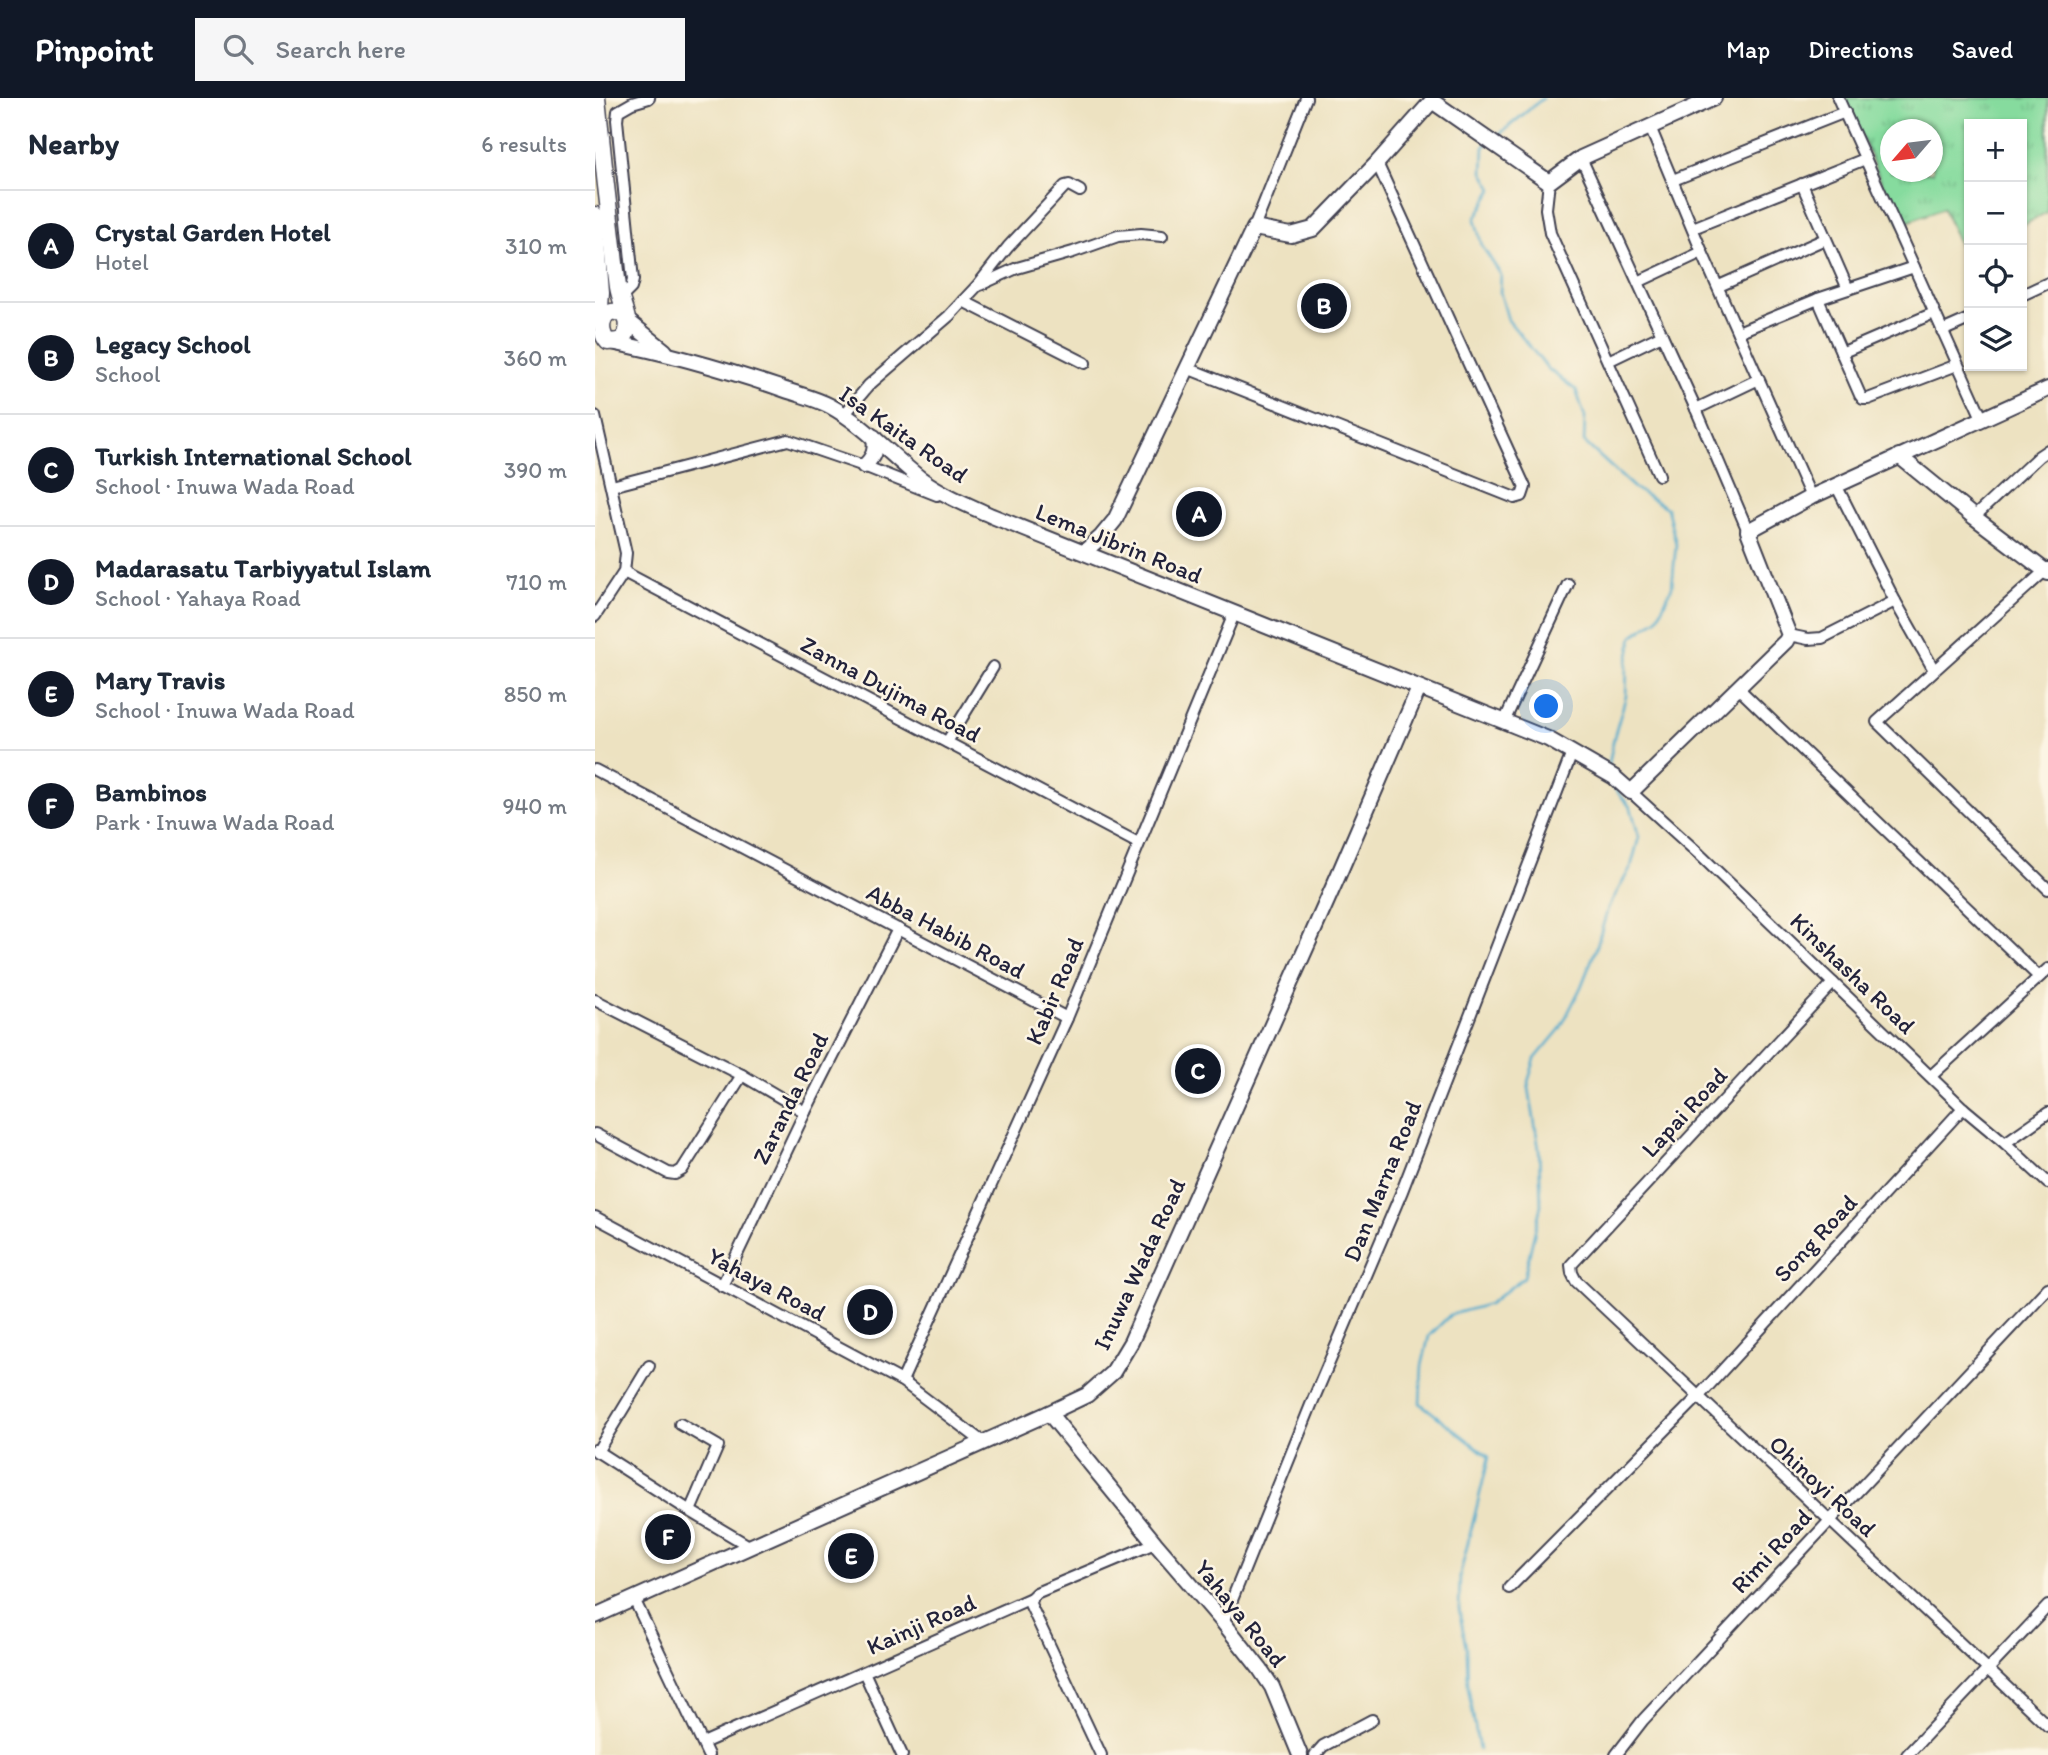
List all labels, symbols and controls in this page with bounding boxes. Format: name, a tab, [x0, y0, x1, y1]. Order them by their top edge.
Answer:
search box	[195, 18, 685, 81]
text: Pinpoint	[35, 30, 153, 69]
icon: search	[219, 30, 257, 68]
text: Search here	[275, 33, 406, 65]
text: Map	[1726, 35, 1770, 64]
text: Directions	[1808, 35, 1914, 64]
text: Saved	[1952, 35, 2013, 64]
north arrow	[1880, 119, 1943, 182]
map controls	[1964, 119, 2027, 371]
button: +	[1964, 119, 2027, 182]
text: Nearby	[28, 125, 119, 162]
text: 6 results	[481, 130, 567, 158]
button: −	[1964, 182, 2027, 245]
text: Crystal Garden Hotel	[95, 216, 331, 248]
text: A	[44, 232, 58, 260]
text: 310 m	[505, 232, 567, 260]
button: locate	[1964, 245, 2027, 308]
text: Hotel	[95, 248, 149, 276]
pin: B	[1301, 280, 1347, 332]
button: layers	[1964, 308, 2027, 371]
text: Legacy School	[95, 328, 251, 360]
text: B	[44, 344, 58, 372]
text: 360 m	[504, 344, 567, 372]
text: School	[95, 360, 160, 388]
street label: Isa Kaita Road	[834, 379, 974, 489]
text: Turkish International School	[95, 440, 412, 472]
text: C	[44, 456, 58, 484]
text: 390 m	[504, 456, 567, 484]
text: School · Inuwa Wada Road	[95, 472, 355, 500]
pin: A	[1176, 488, 1222, 540]
street label: Lema Jibrin Road	[1031, 496, 1207, 590]
text: Madarasatu Tarbiyyatul Islam	[95, 552, 431, 584]
text: D	[43, 568, 59, 596]
text: 710 m	[506, 568, 567, 596]
text: School · Yahaya Road	[95, 584, 301, 612]
street label: Zanna Dujima Road	[796, 629, 986, 749]
text: Mary Travis	[95, 664, 225, 696]
text: E	[45, 680, 57, 708]
text: 850 m	[504, 680, 567, 708]
your location	[1529, 689, 1563, 723]
text: School · Inuwa Wada Road	[95, 696, 355, 724]
text: Bambinos	[95, 776, 207, 808]
text: F	[45, 792, 57, 820]
text: 940 m	[502, 792, 567, 820]
text: Park · Inuwa Wada Road	[95, 808, 334, 836]
street label: Abba Habib Road	[862, 877, 1030, 985]
street label: Kinshasha Road	[1784, 906, 1922, 1040]
street label: Kabir Road	[1018, 933, 1090, 1049]
street label: Zaranda Road	[746, 1027, 834, 1169]
pin: C	[1175, 1045, 1221, 1097]
street label: Lapai Road	[1635, 1061, 1733, 1163]
street label: Dan Marna Road	[1336, 1096, 1428, 1266]
street label: Inuwa Wada Road	[1087, 1174, 1191, 1354]
street label: Song Road	[1767, 1188, 1863, 1288]
street label: Yahaya Road	[703, 1241, 831, 1327]
pin: D	[847, 1286, 893, 1338]
street label: Ohinoyi Road	[1763, 1429, 1883, 1543]
street label: Rimi Road	[1725, 1503, 1817, 1599]
pin: F	[645, 1511, 691, 1563]
pin: E	[828, 1530, 874, 1582]
street label: Yahaya Road	[1189, 1553, 1293, 1673]
street label: Kainji Road	[862, 1587, 980, 1661]

